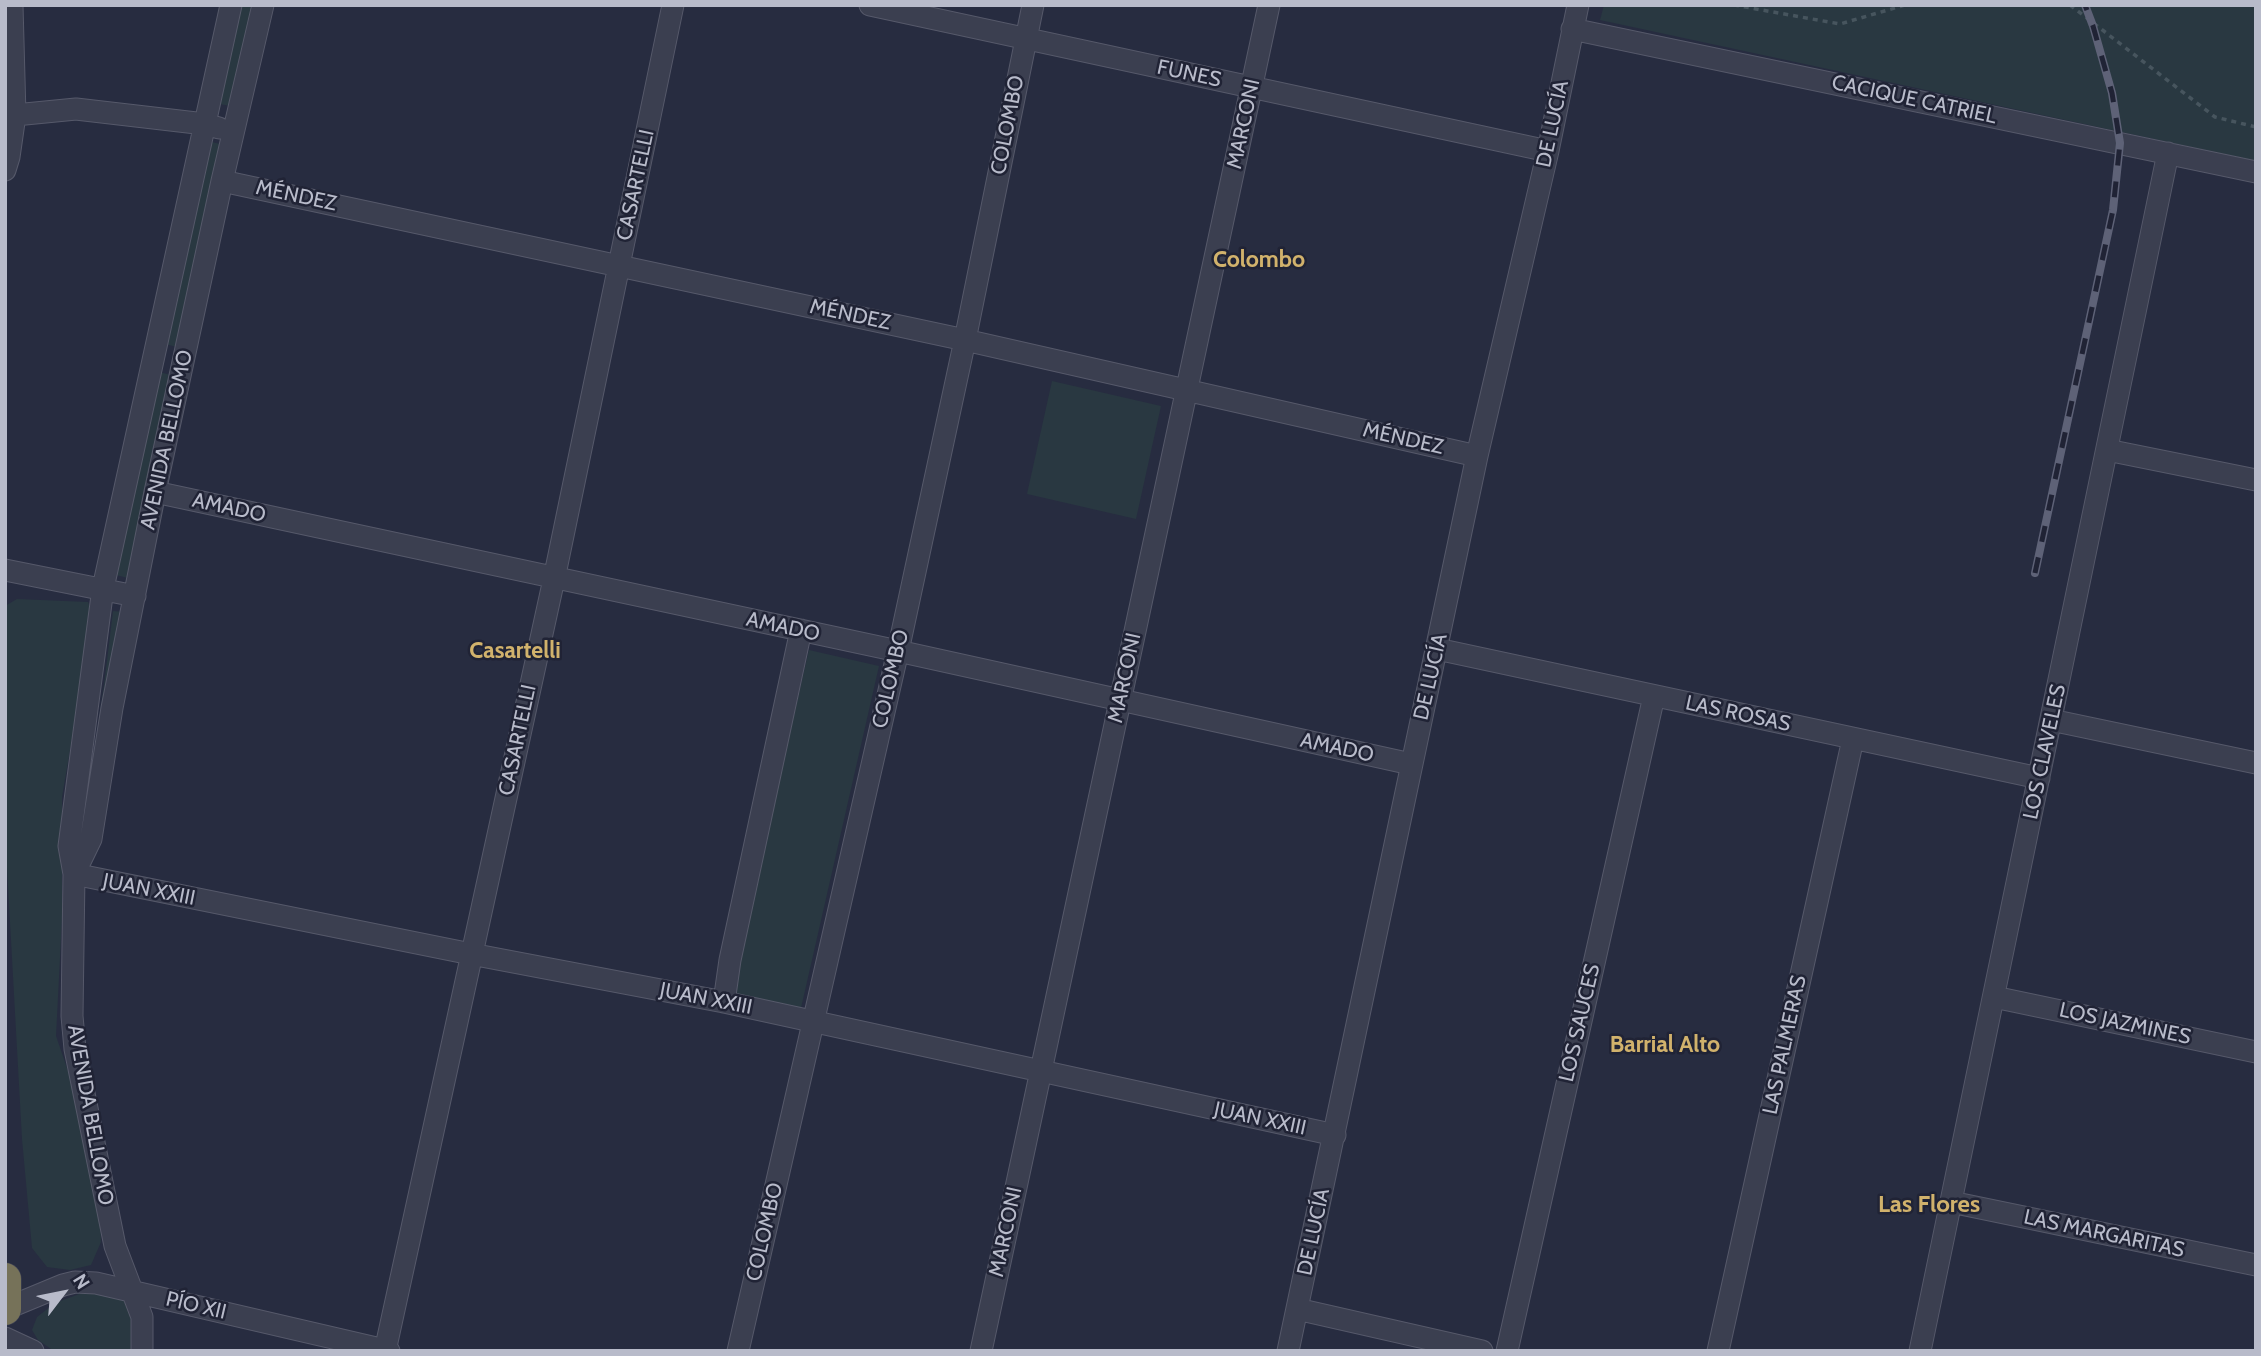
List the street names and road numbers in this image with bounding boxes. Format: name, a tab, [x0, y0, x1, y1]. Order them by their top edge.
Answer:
street label: FUNES	[1155, 55, 1223, 93]
street label: CACIQUE CATRIEL	[1829, 70, 1999, 130]
street label: COLOMBO	[986, 73, 1030, 177]
street label: MARCONI	[1222, 77, 1266, 171]
street label: DE LUCÍA	[1532, 78, 1574, 170]
street label: CASARTELLI	[612, 127, 660, 243]
street label: MÉNDEZ	[253, 175, 339, 217]
street label: MÉNDEZ	[807, 294, 893, 336]
street label: AVENIDA BELLOMO	[136, 348, 198, 532]
street label: MÉNDEZ	[1360, 418, 1446, 460]
street label: AMADO	[190, 488, 268, 528]
street label: AMADO	[744, 607, 822, 647]
street label: COLOMBO	[867, 627, 915, 731]
street label: MARCONI	[1103, 631, 1147, 725]
street label: DE LUCÍA	[1409, 631, 1453, 723]
street label: CASARTELLI	[494, 682, 542, 798]
street label: LOS CLAVELES	[2018, 682, 2072, 822]
street label: LAS ROSAS	[1683, 691, 1793, 737]
street label: AMADO	[1298, 728, 1376, 768]
street label: JUAN XXIII	[101, 869, 197, 911]
street label: LOS SAUCES	[1554, 962, 1606, 1084]
street label: LAS PALMERAS	[1758, 973, 1812, 1117]
street label: JUAN XXIII	[658, 978, 754, 1020]
street label: LOS JAZMINES	[2057, 998, 2193, 1050]
street label: AVENIDA BELLOMO	[62, 1023, 118, 1207]
street label: JUAN XXIII	[1212, 1097, 1308, 1141]
street label: COLOMBO	[741, 1180, 789, 1284]
street label: MARCONI	[984, 1185, 1028, 1279]
street label: DE LUCÍA	[1293, 1186, 1335, 1278]
street label: LAS MARGARITAS	[2021, 1205, 2187, 1263]
street label: PÍO XII	[163, 1287, 229, 1325]

